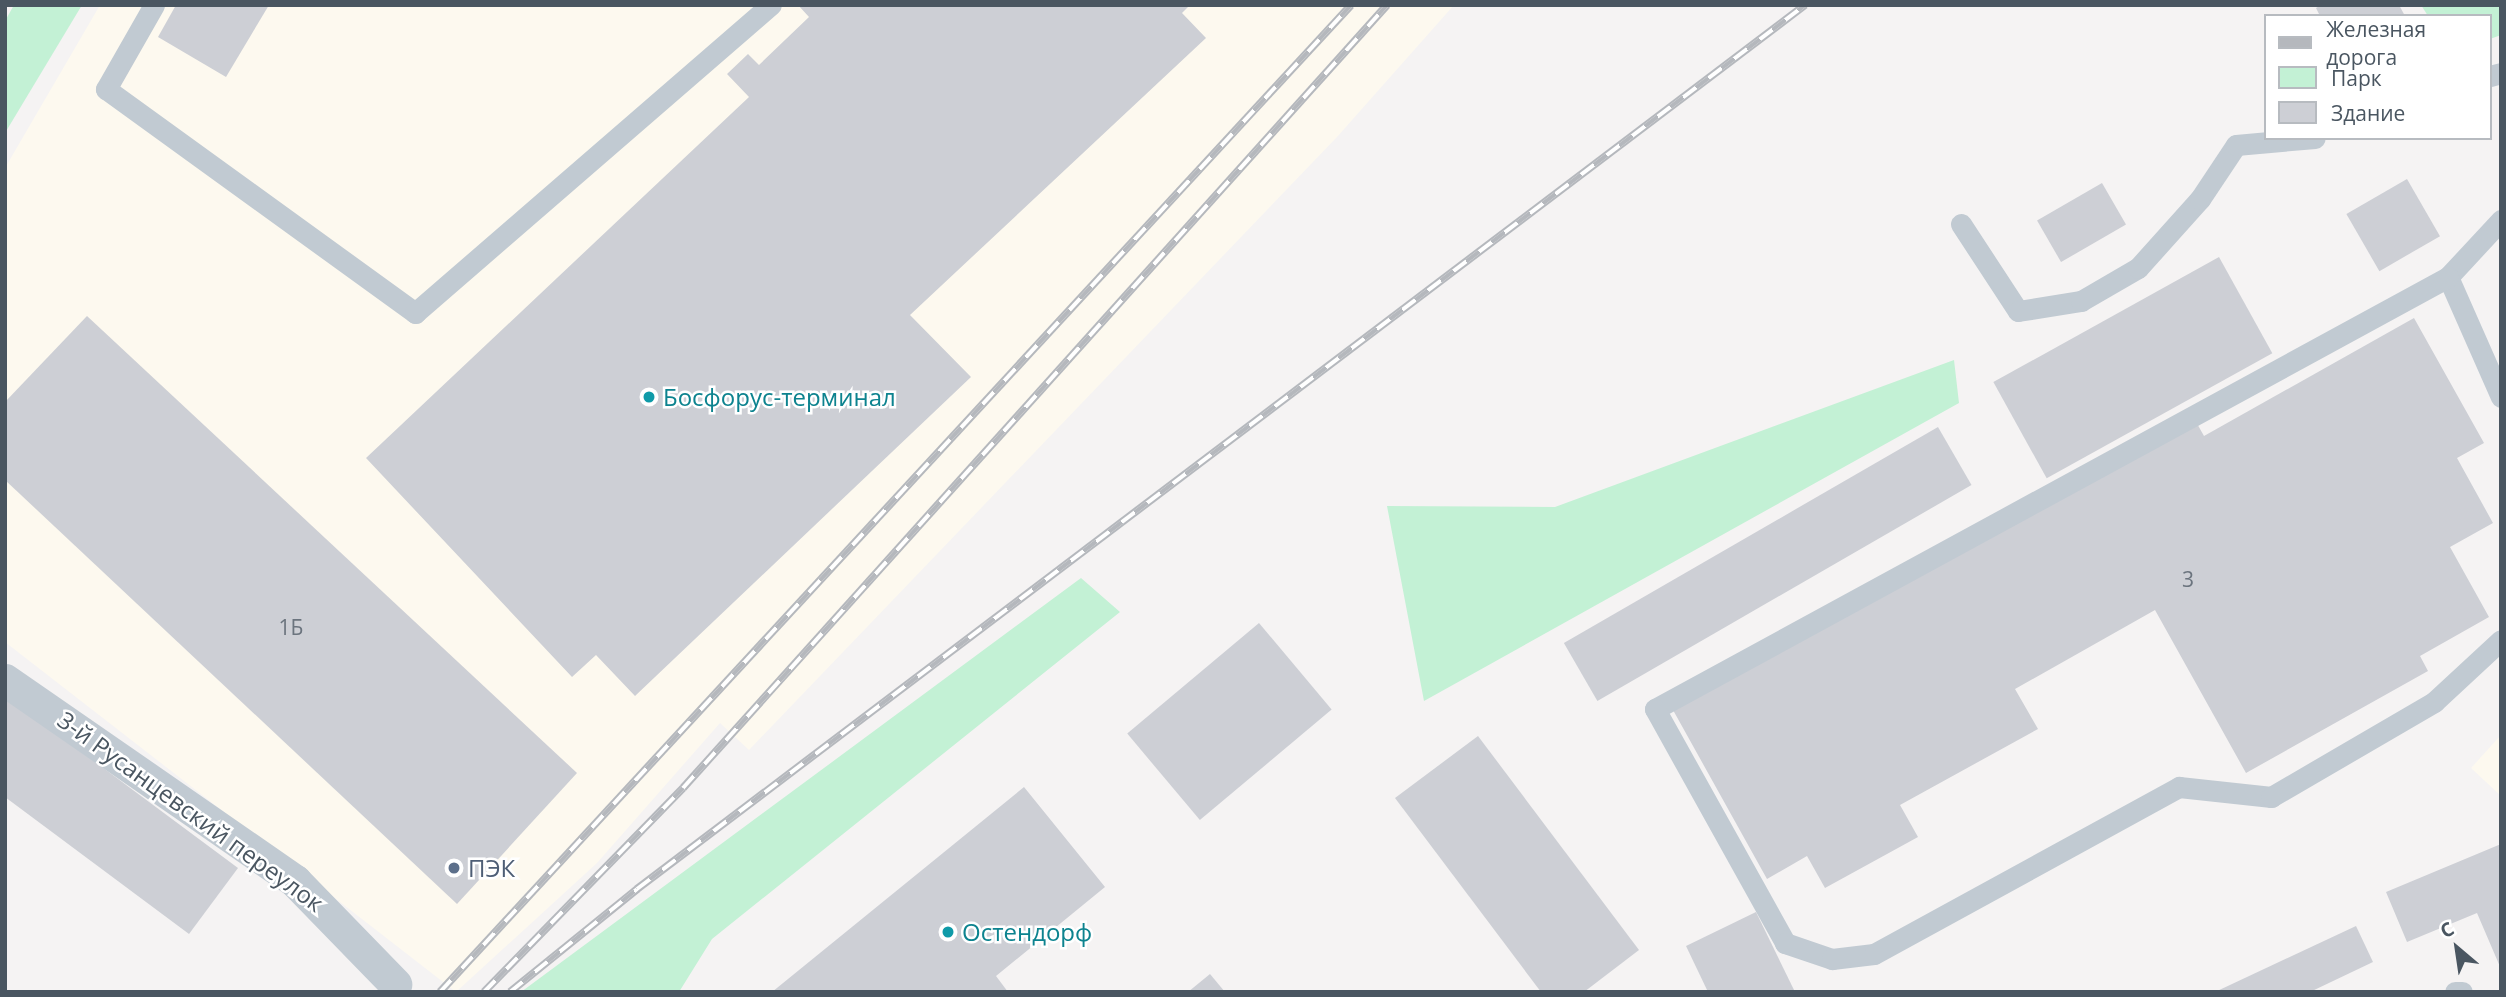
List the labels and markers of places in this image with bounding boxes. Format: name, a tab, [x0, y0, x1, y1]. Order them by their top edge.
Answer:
place label: Босфорус-терминал	[663, 383, 896, 411]
marker: Босфорус-терминал	[641, 389, 657, 405]
place label: ПЭК	[468, 854, 515, 882]
marker: ПЭК	[446, 860, 462, 876]
place label: Остендорф	[962, 918, 1092, 946]
marker: Остендорф	[940, 924, 956, 940]

